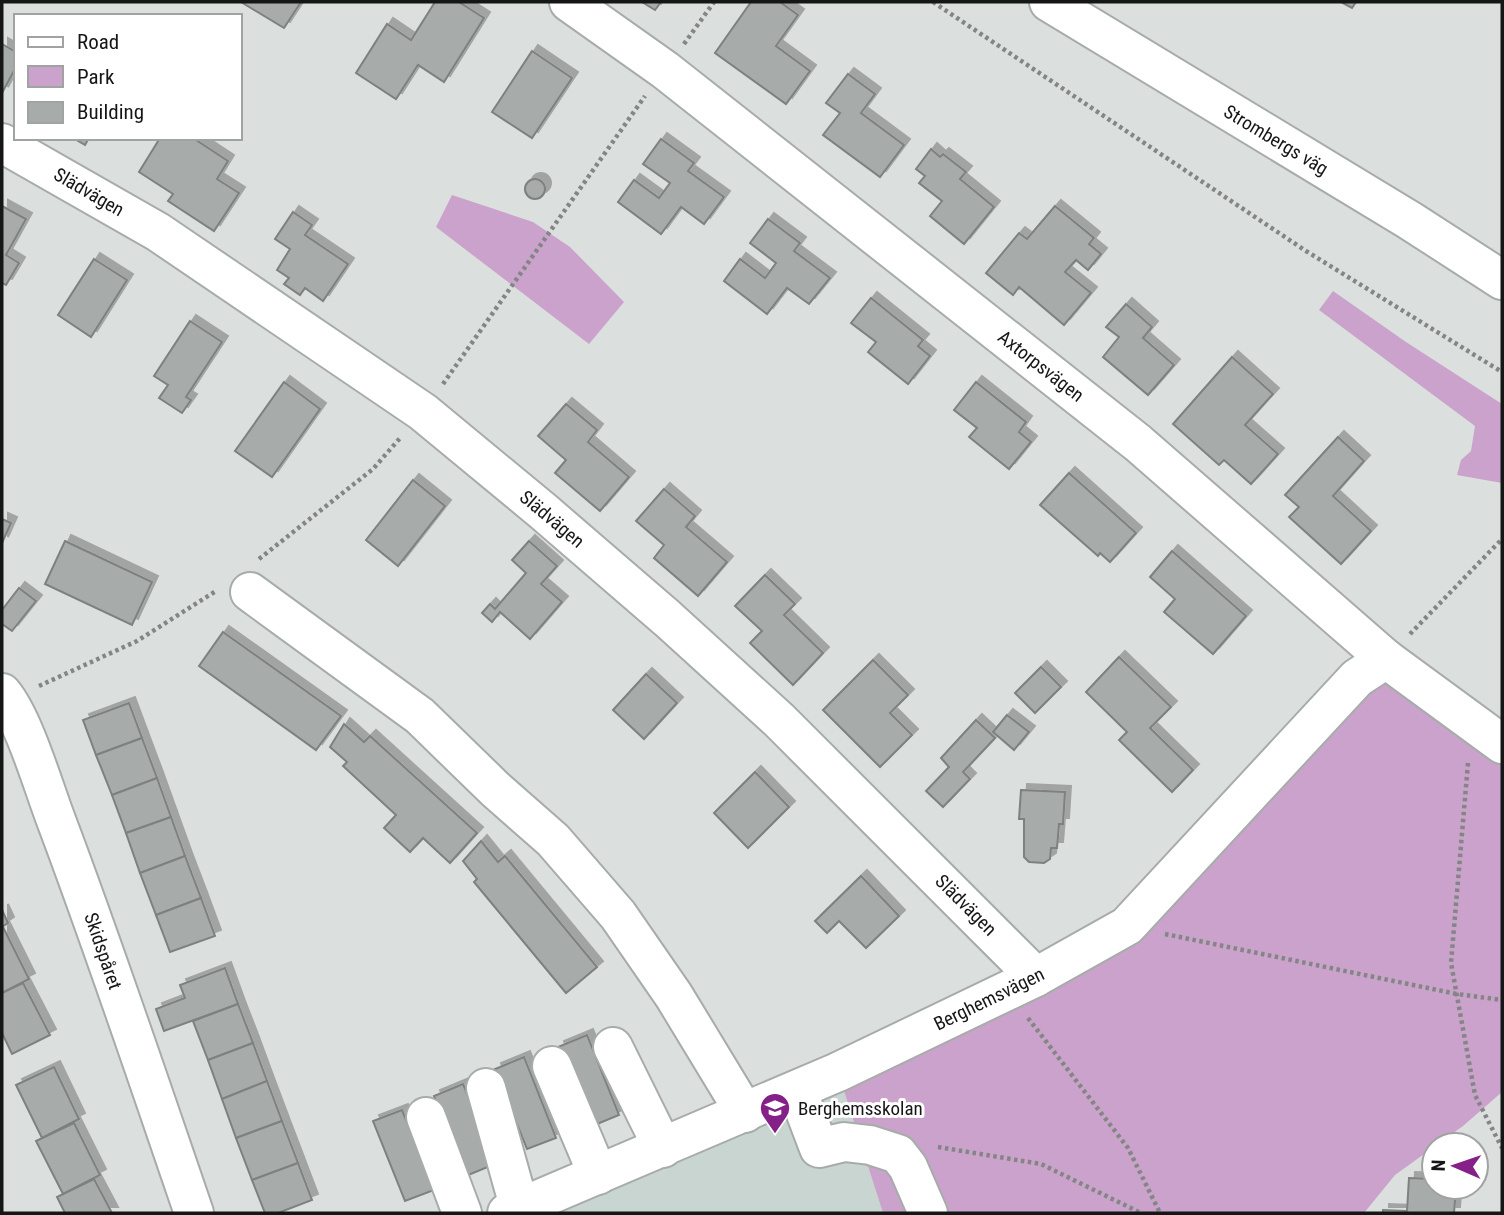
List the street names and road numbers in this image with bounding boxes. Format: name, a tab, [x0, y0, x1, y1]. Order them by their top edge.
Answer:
street label: Strombergs väg	[1220, 100, 1332, 180]
street label: Slädvägen	[50, 163, 128, 221]
street label: Axtorpsvägen	[993, 325, 1089, 407]
street label: Slädvägen	[515, 485, 589, 553]
street label: Slädvägen	[931, 870, 1001, 940]
street label: Skidspåret	[79, 910, 127, 992]
street label: Berghemsvägen	[930, 962, 1048, 1036]

